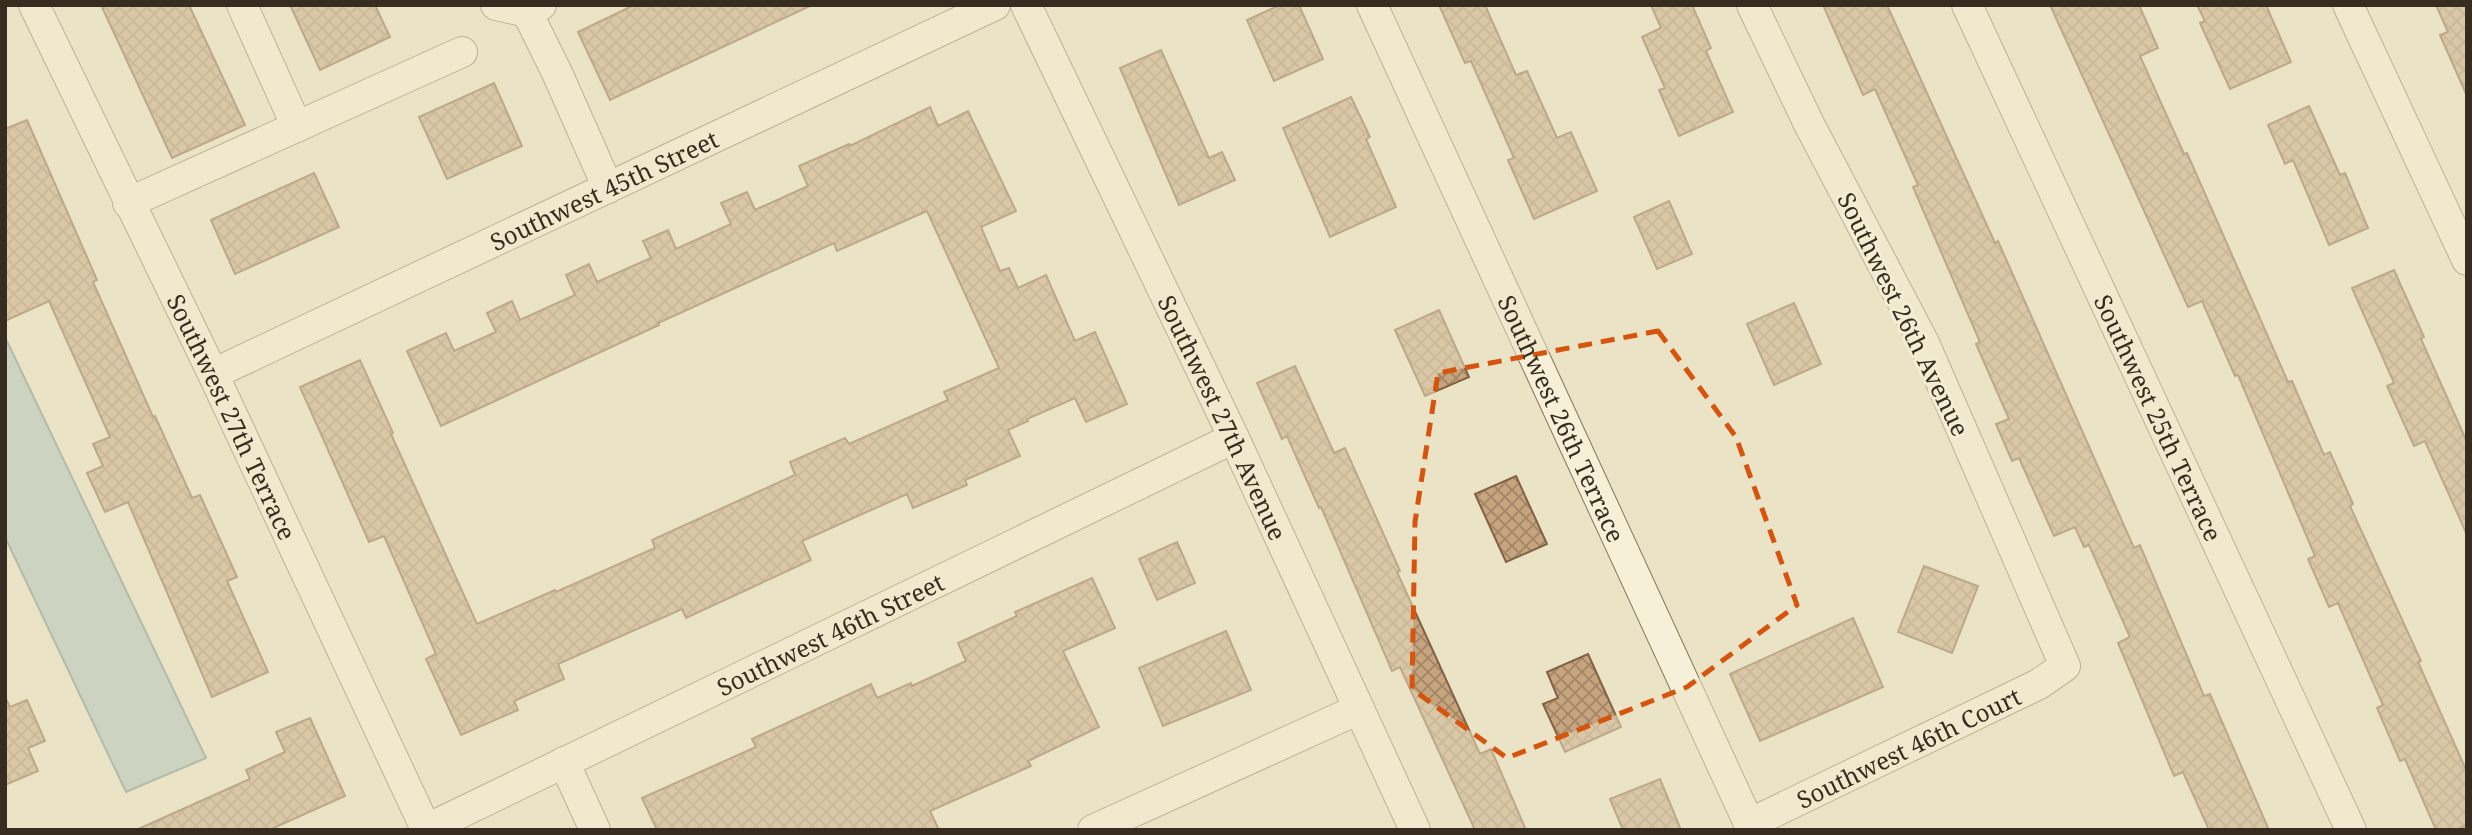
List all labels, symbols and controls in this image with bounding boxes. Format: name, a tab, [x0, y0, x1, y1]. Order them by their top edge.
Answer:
street label: Southwest 45th Street	[484, 122, 723, 258]
street label: Southwest 26th Avenue	[1831, 187, 1977, 441]
street label: Southwest 27th Terrace	[160, 288, 305, 545]
street label: Southwest 27th Avenue	[1151, 289, 1295, 545]
street label: Southwest 26th Terrace	[1491, 289, 1633, 547]
street label: Southwest 25th Terrace	[2087, 289, 2231, 546]
street label: Southwest 46th Street	[711, 565, 949, 703]
street label: Southwest 46th Court	[1791, 679, 2026, 815]

